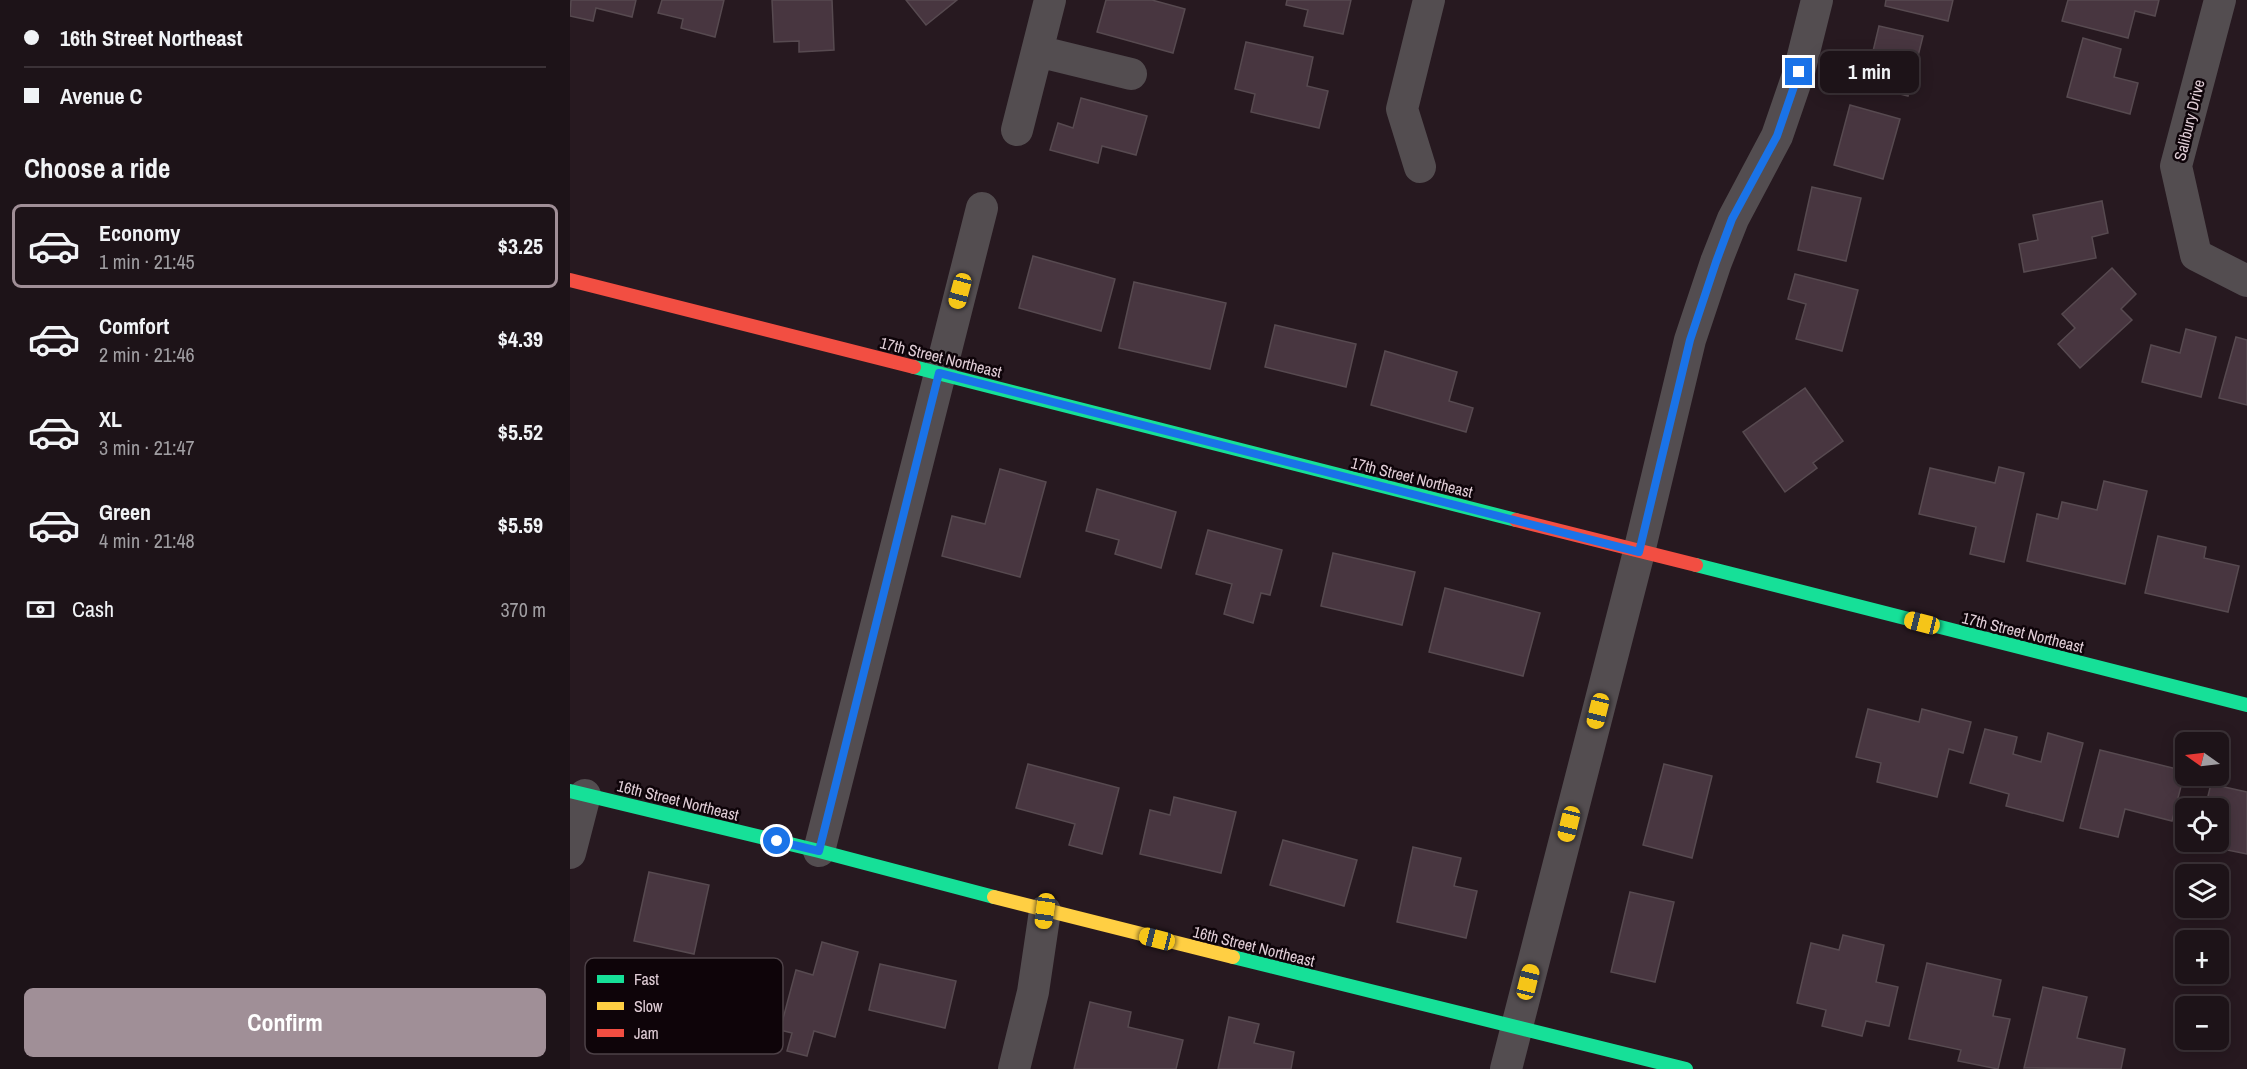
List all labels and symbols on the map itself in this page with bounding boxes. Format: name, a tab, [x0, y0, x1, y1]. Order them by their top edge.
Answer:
callout: 1 min	[1820, 51, 1919, 93]
route end	[1785, 58, 1812, 85]
street label: Salibury Drive	[2168, 77, 2210, 163]
car	[947, 271, 973, 311]
street label: 17th Street Northeast	[878, 331, 1005, 383]
street label: 17th Street Northeast	[1349, 451, 1476, 503]
street label: 17th Street Northeast	[1960, 606, 2087, 658]
car	[1902, 610, 1942, 636]
car	[1585, 691, 1611, 731]
north arrow	[2175, 732, 2229, 786]
street label: 16th Street Northeast	[615, 774, 742, 826]
car	[1556, 804, 1582, 844]
route start	[763, 827, 790, 854]
car	[1034, 892, 1056, 930]
street label: 16th Street Northeast	[1191, 920, 1318, 972]
car	[1137, 926, 1177, 952]
legend	[585, 958, 783, 1054]
car	[1515, 962, 1541, 1002]
text: Fast	[634, 968, 659, 990]
text: Slow	[634, 995, 663, 1017]
text: Jam	[634, 1022, 659, 1044]

